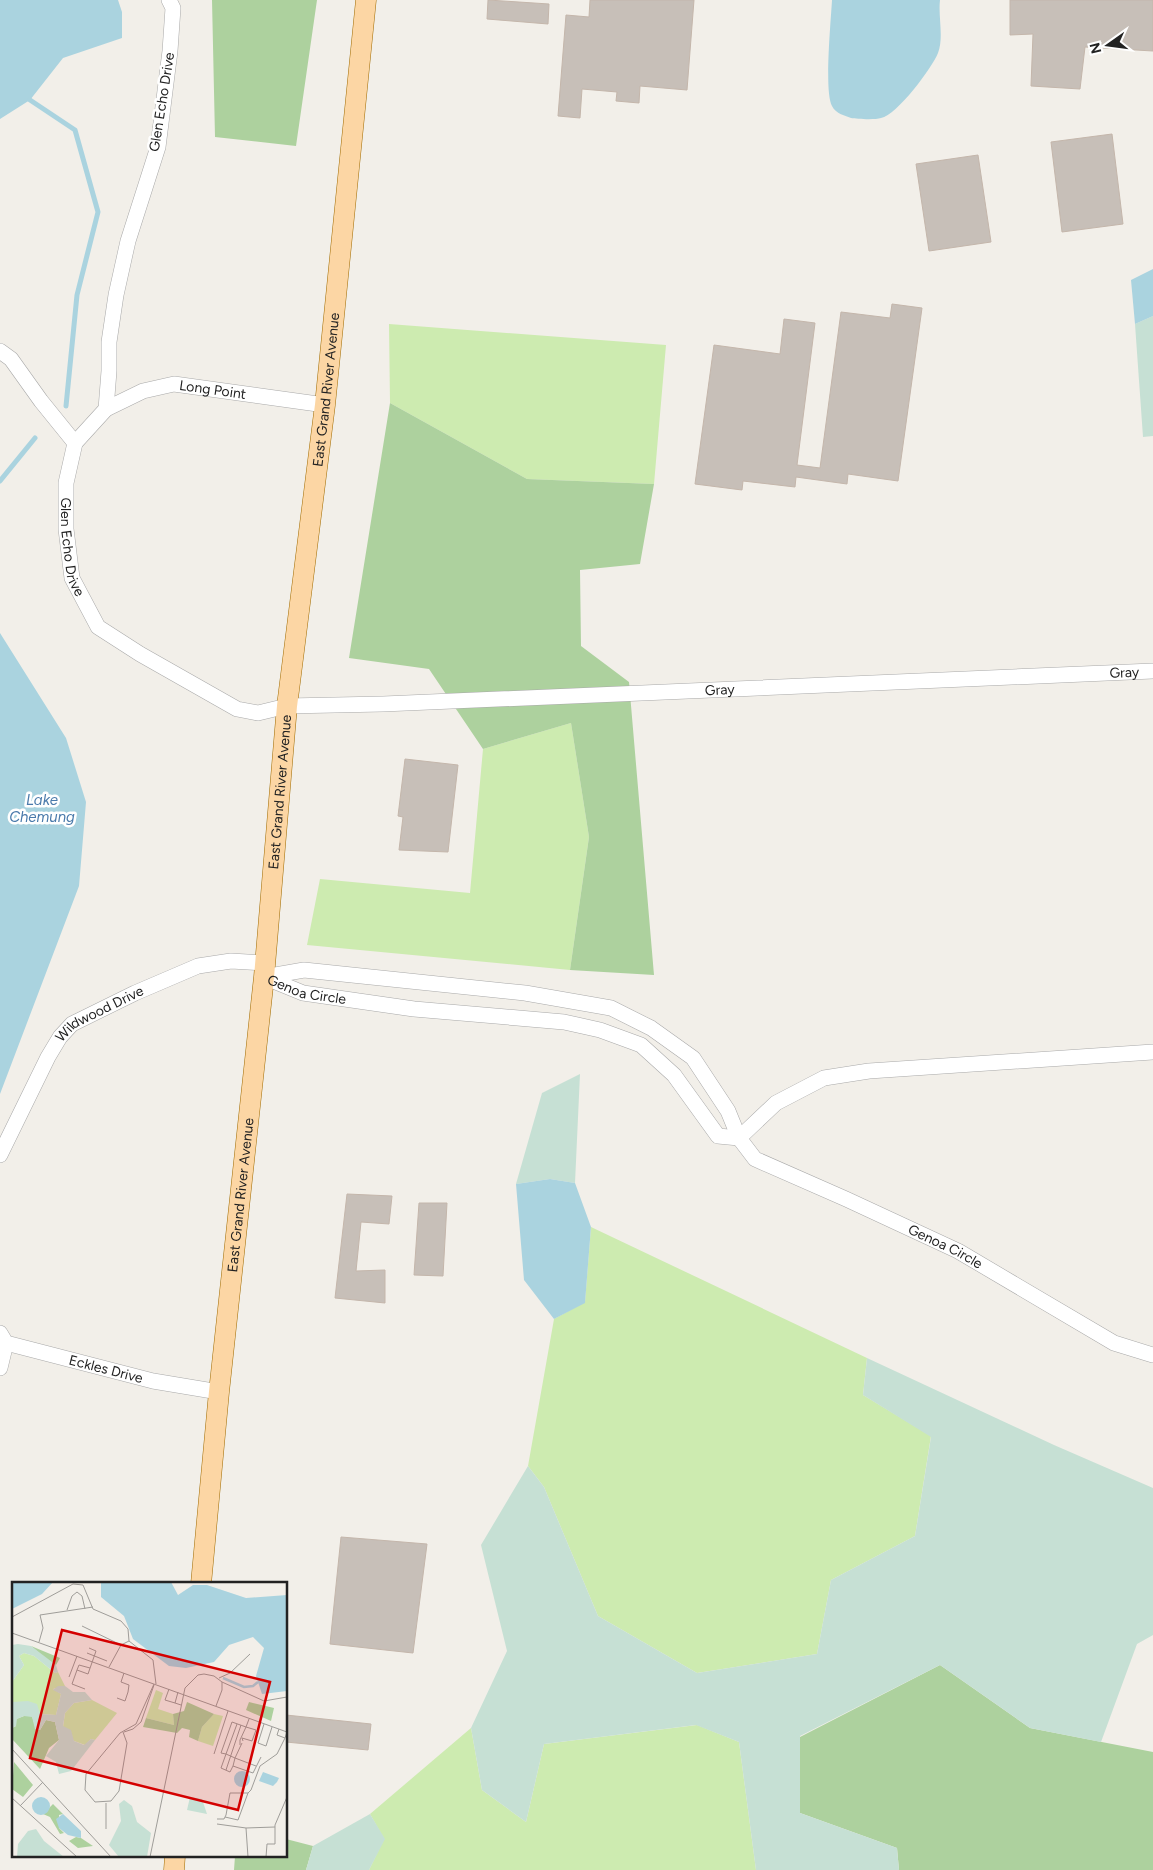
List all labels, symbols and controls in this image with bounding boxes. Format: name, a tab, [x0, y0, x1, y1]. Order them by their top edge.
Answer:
north arrow	[1083, 20, 1133, 70]
text: N	[1086, 41, 1105, 55]
street label: Glen Echo Drive	[146, 51, 178, 153]
street label: East Grand River Avenue	[309, 311, 343, 468]
street label: Long Point	[178, 376, 247, 402]
street label: Glen Echo Drive	[58, 497, 89, 599]
street label: Gray	[1109, 663, 1140, 681]
street label: Gray	[705, 680, 736, 699]
street label: East Grand River Avenue	[265, 714, 295, 870]
water label: Lake Chemung	[9, 791, 75, 826]
street label: Genoa Circle	[265, 971, 348, 1008]
street label: Wildwood Drive	[52, 982, 146, 1045]
street label: East Grand River Avenue	[224, 1117, 257, 1273]
street label: Genoa Circle	[905, 1221, 986, 1272]
street label: Eckles Drive	[67, 1351, 145, 1387]
inset map	[12, 1582, 288, 1858]

